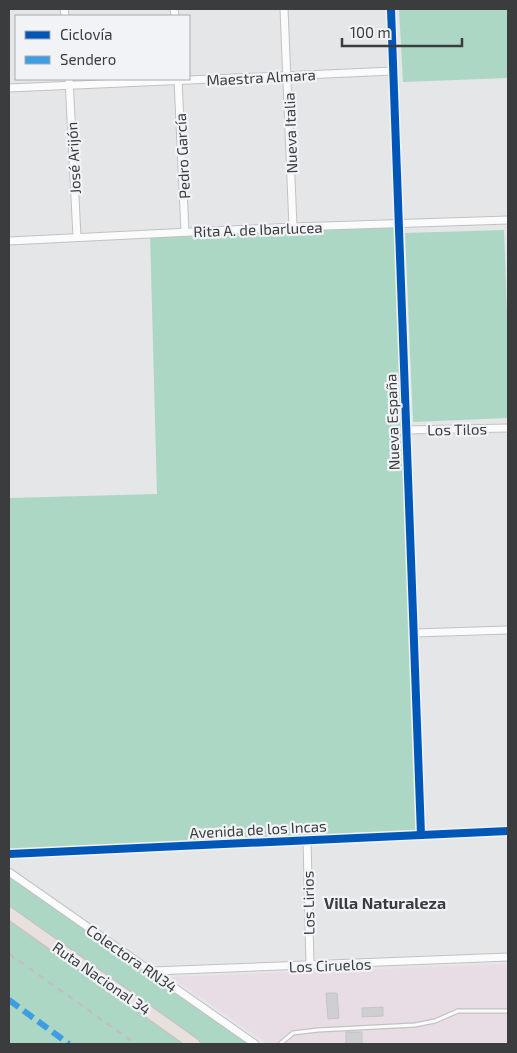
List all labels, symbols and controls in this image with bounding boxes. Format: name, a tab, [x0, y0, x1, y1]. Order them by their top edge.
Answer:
legend	[15, 15, 190, 80]
scale bar	[342, 15, 462, 47]
text: 100 m	[350, 23, 391, 41]
text: Ciclovía	[60, 25, 112, 43]
text: Sendero	[60, 50, 116, 68]
street label: Maestra Almara	[206, 65, 316, 89]
street label: Nueva Italia	[280, 92, 300, 174]
street label: Pedro García	[171, 113, 193, 199]
street label: José Arijón	[62, 121, 85, 195]
street label: Rita A. de Ibarlucea	[193, 218, 323, 240]
street label: Nueva España	[381, 373, 403, 471]
street label: Los Tilos	[427, 419, 487, 439]
street label: Avenida de los Incas	[189, 816, 327, 842]
street label: Los Lirios	[298, 871, 318, 935]
district label: Villa Naturaleza	[324, 893, 446, 912]
street label: Colectora RN34	[83, 920, 181, 996]
street label: Ruta Nacional 34	[50, 938, 154, 1018]
street label: Los Ciruelos	[288, 955, 372, 975]

